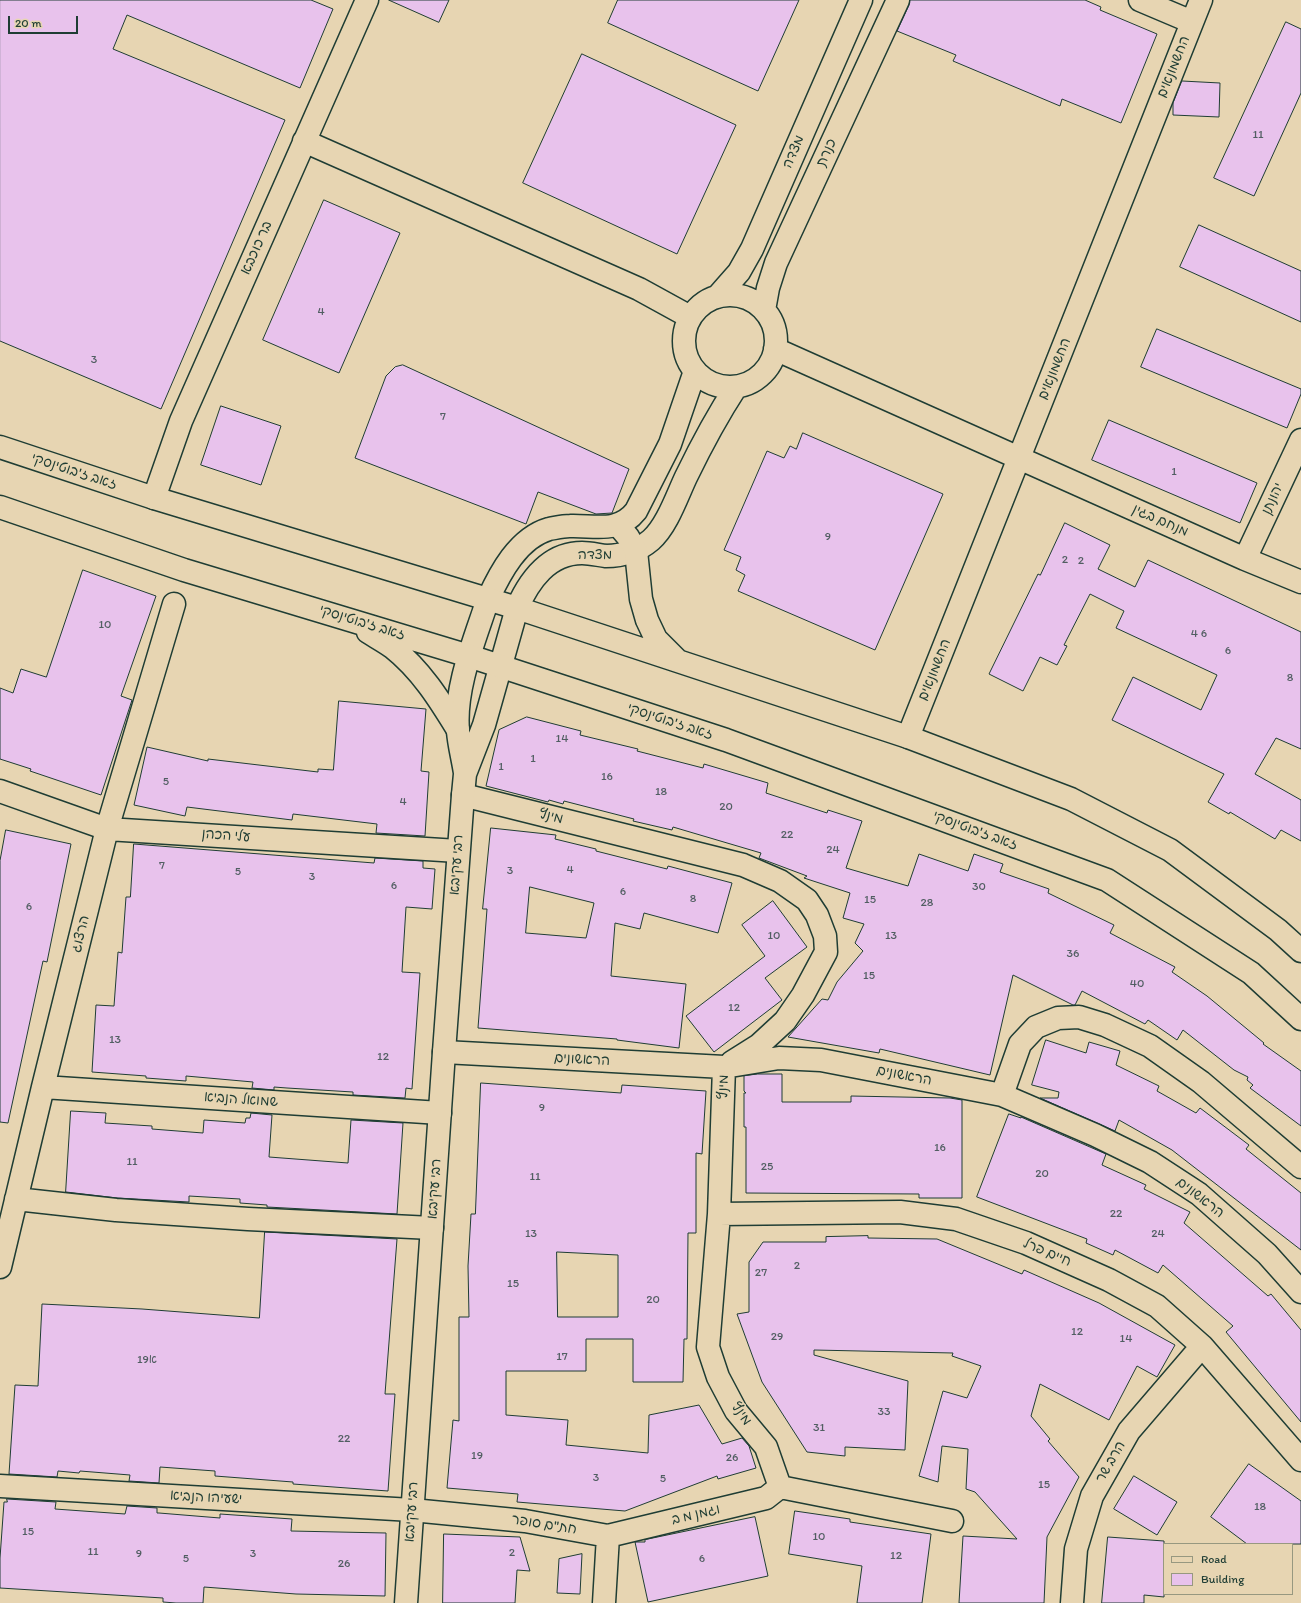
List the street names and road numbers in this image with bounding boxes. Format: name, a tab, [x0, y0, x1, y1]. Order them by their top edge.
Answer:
street label: החשמונאים	[1154, 34, 1194, 100]
street label: מצדה	[779, 133, 809, 171]
street label: כנרת	[813, 136, 841, 170]
street label: בר כוכבא	[238, 219, 276, 277]
street label: החשמונאים	[1035, 336, 1075, 402]
street label: זאב ז'בוטינסקי	[29, 450, 119, 494]
street label: יהונתן	[1258, 480, 1288, 518]
street label: מנחם בגין	[1129, 501, 1191, 541]
street label: מצדה	[578, 547, 612, 563]
street label: זאב ז'בוטינסקי	[317, 602, 407, 644]
street label: החשמונאים	[915, 637, 955, 703]
street label: זאב ז'בוטינסקי	[625, 700, 715, 744]
street label: מינץ	[537, 806, 565, 828]
street label: זאב ז'בוטינסקי	[930, 808, 1020, 854]
street label: עלי הכהן	[201, 826, 251, 846]
street label: רבי עקיבא	[447, 834, 467, 896]
street label: הרצוג	[68, 914, 94, 954]
street label: הראשונים	[553, 1050, 611, 1070]
street label: הראשונים	[875, 1062, 933, 1090]
street label: מינץ	[715, 1074, 733, 1100]
street label: שמואל הנביא	[203, 1089, 279, 1111]
street label: רבי עקיבא	[425, 1158, 445, 1220]
street label: הראשונים	[1173, 1174, 1227, 1222]
street label: חיים פרל	[1020, 1235, 1074, 1271]
street label: מינץ	[727, 1399, 755, 1429]
street label: הרב שר	[1092, 1438, 1130, 1486]
street label: רבי עקיבא	[402, 1481, 422, 1543]
street label: ישעיהו הנביא	[170, 1488, 242, 1508]
street label: וגמן מ ב	[670, 1501, 722, 1529]
street label: חת"ם סופר	[510, 1512, 578, 1538]

